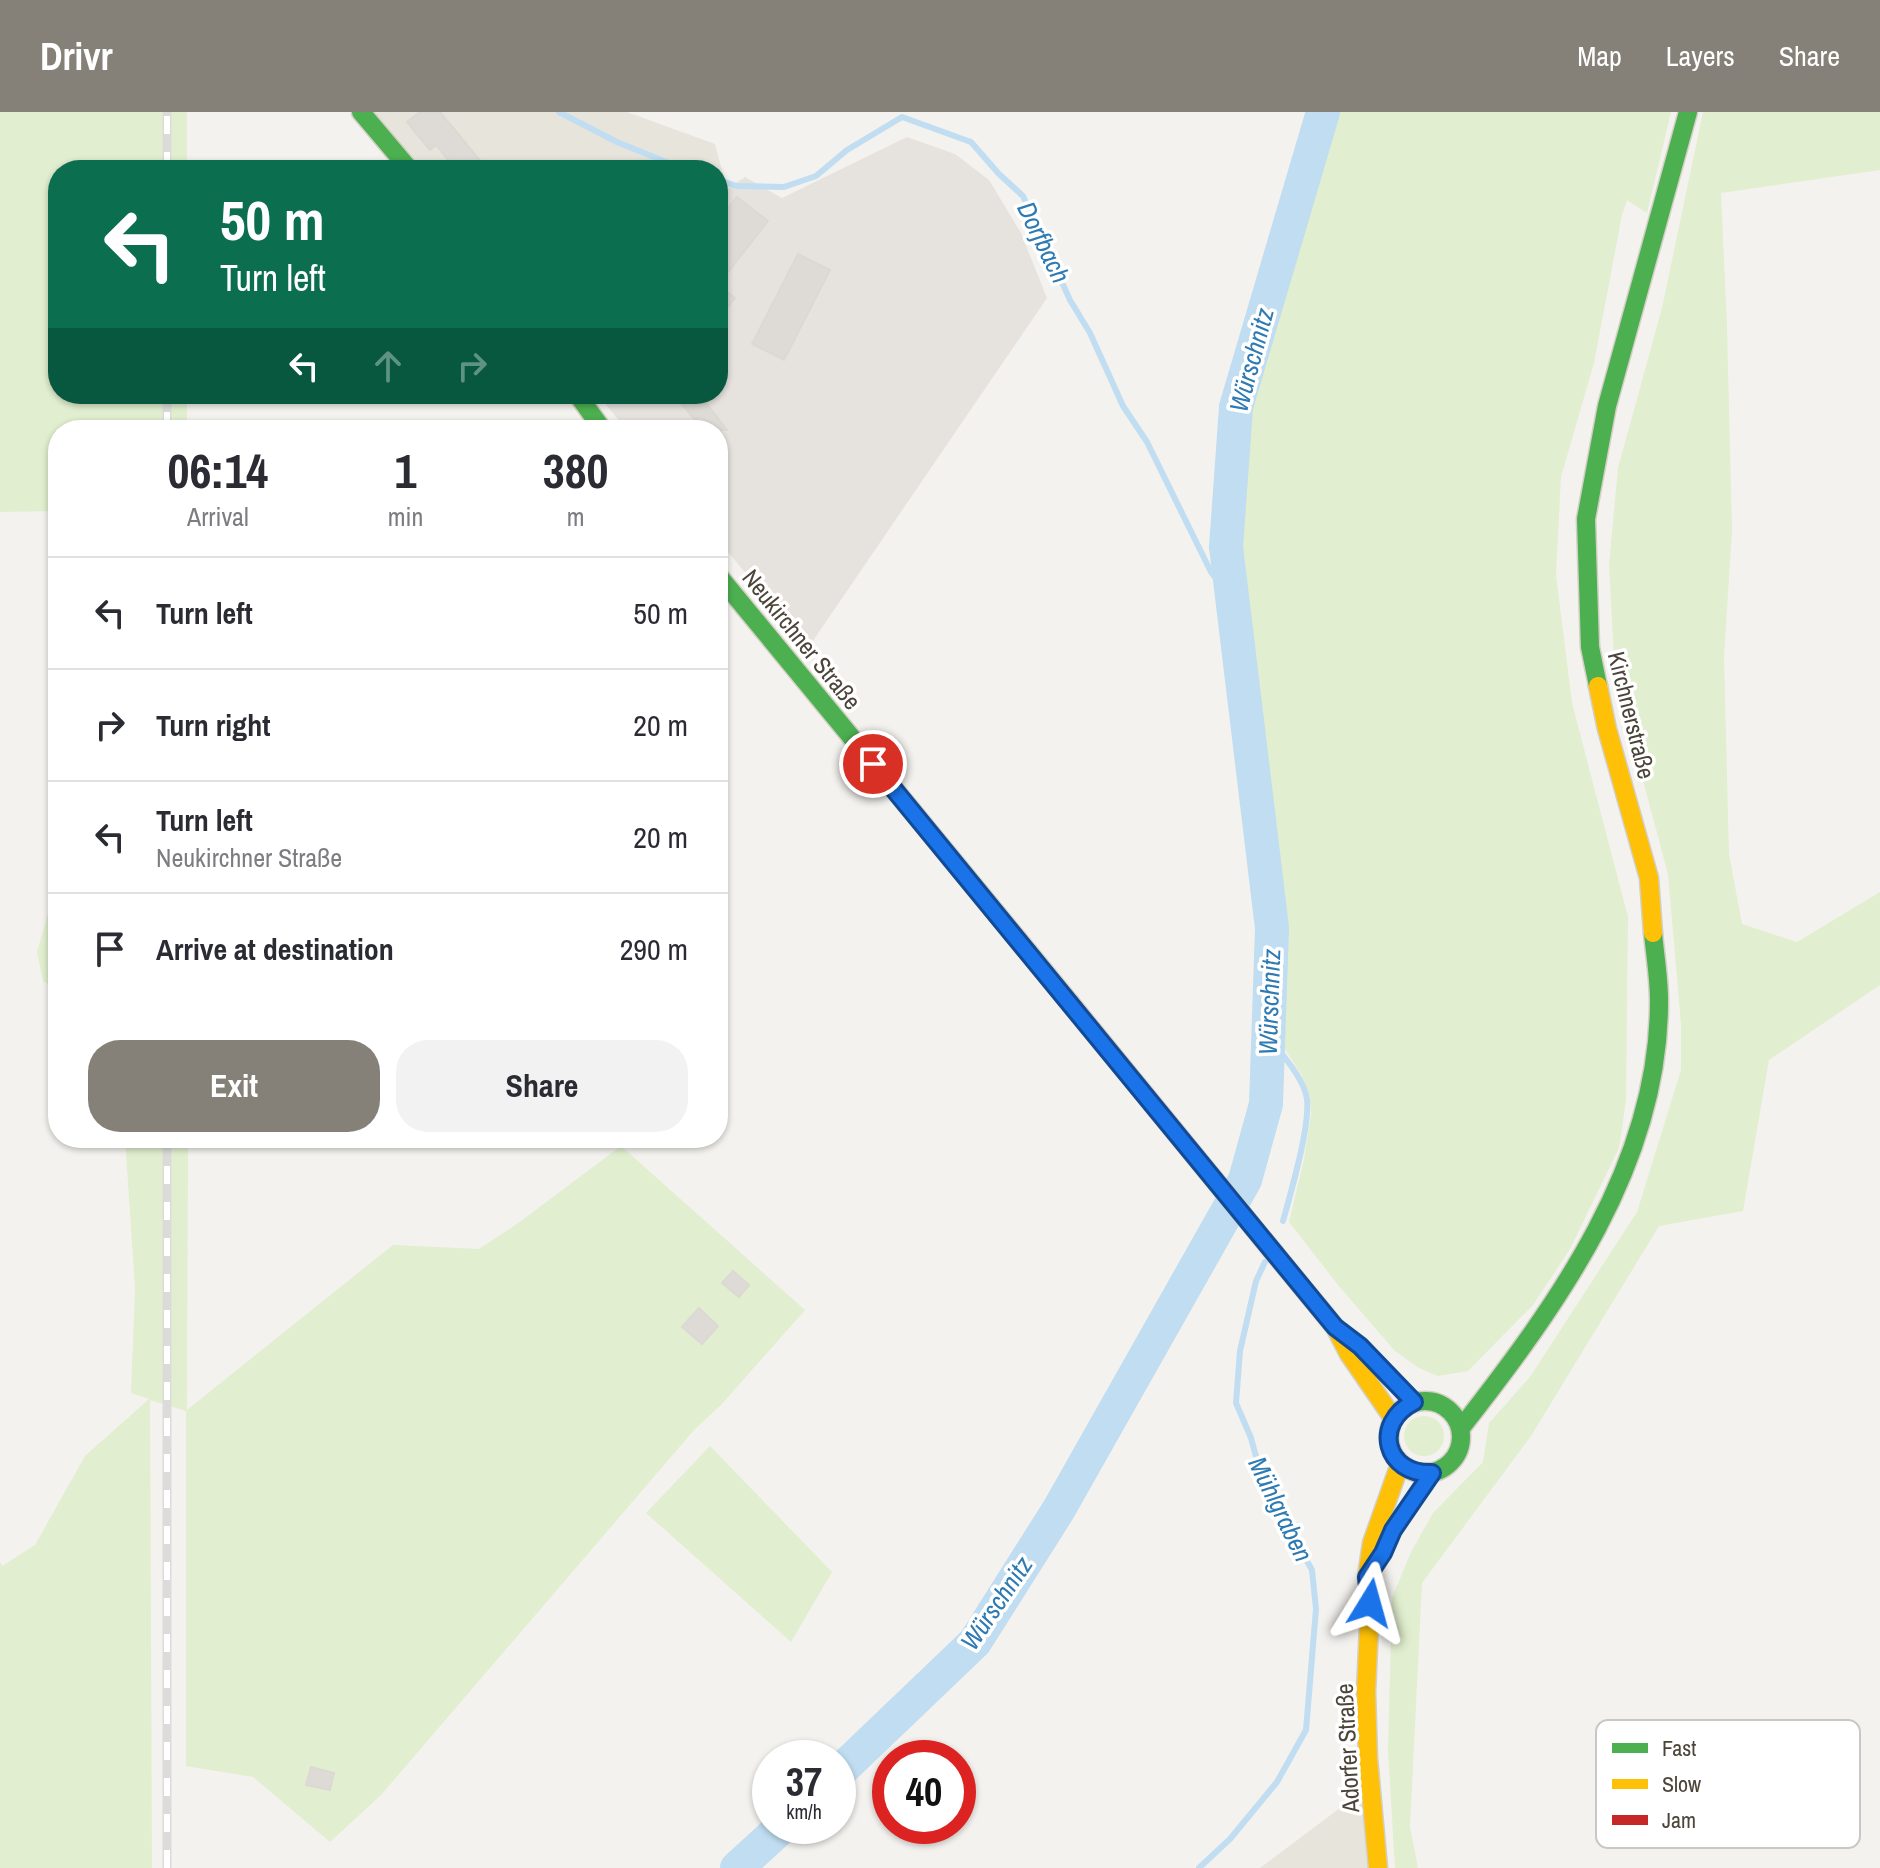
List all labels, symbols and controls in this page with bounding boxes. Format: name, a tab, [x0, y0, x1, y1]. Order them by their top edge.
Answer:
text: Drivr	[40, 31, 113, 82]
text: Map	[1577, 37, 1622, 75]
text: Layers	[1666, 37, 1735, 75]
text: Share	[1779, 37, 1840, 75]
text: 50 m	[220, 182, 325, 257]
icon: left	[88, 192, 192, 296]
water label: Dorfbach	[1009, 195, 1079, 289]
text: Turn left	[220, 254, 326, 302]
water label: Würschnitz	[1220, 304, 1282, 416]
icon: left	[282, 344, 326, 388]
icon: ahead	[366, 344, 410, 388]
icon: right	[450, 344, 494, 388]
text: 06:14	[168, 438, 268, 503]
text: 1	[395, 438, 416, 503]
text: 380	[543, 438, 608, 503]
text: Arrival	[187, 499, 249, 534]
text: min	[388, 499, 423, 534]
text: m	[567, 499, 585, 534]
street label: Neukirchner Straße	[736, 562, 868, 716]
icon: left	[88, 591, 132, 635]
text: Turn left	[156, 593, 253, 633]
text: 50 m	[633, 593, 688, 633]
street label: Kirchnerstraße	[1601, 648, 1663, 782]
icon: right	[88, 703, 132, 747]
text: Turn right	[156, 705, 270, 745]
text: 20 m	[633, 705, 688, 745]
pin	[839, 730, 907, 798]
icon: arrive	[851, 742, 895, 786]
text: Turn left	[156, 800, 253, 840]
icon: left	[88, 815, 132, 859]
text: 20 m	[633, 817, 688, 857]
text: Neukirchner Straße	[156, 840, 342, 875]
icon: arrive	[88, 927, 132, 971]
text: Arrive at destination	[156, 929, 394, 969]
text: 290 m	[620, 929, 688, 969]
water label: Würschnitz	[1250, 948, 1288, 1056]
button: Exit	[88, 1040, 380, 1132]
button: Share	[396, 1040, 688, 1132]
water label: Mühlgraben	[1241, 1451, 1321, 1567]
water label: Würschnitz	[952, 1549, 1040, 1657]
position arrow	[1328, 1561, 1412, 1645]
street label: Adorfer Straße	[1328, 1683, 1366, 1814]
legend	[1596, 1720, 1860, 1848]
text: Fast	[1662, 1733, 1696, 1763]
speed limit sign: 40	[872, 1740, 976, 1844]
text: 37	[786, 1755, 822, 1808]
text: Slow	[1662, 1769, 1701, 1799]
text: km/h	[786, 1798, 822, 1825]
text: Jam	[1662, 1805, 1696, 1835]

